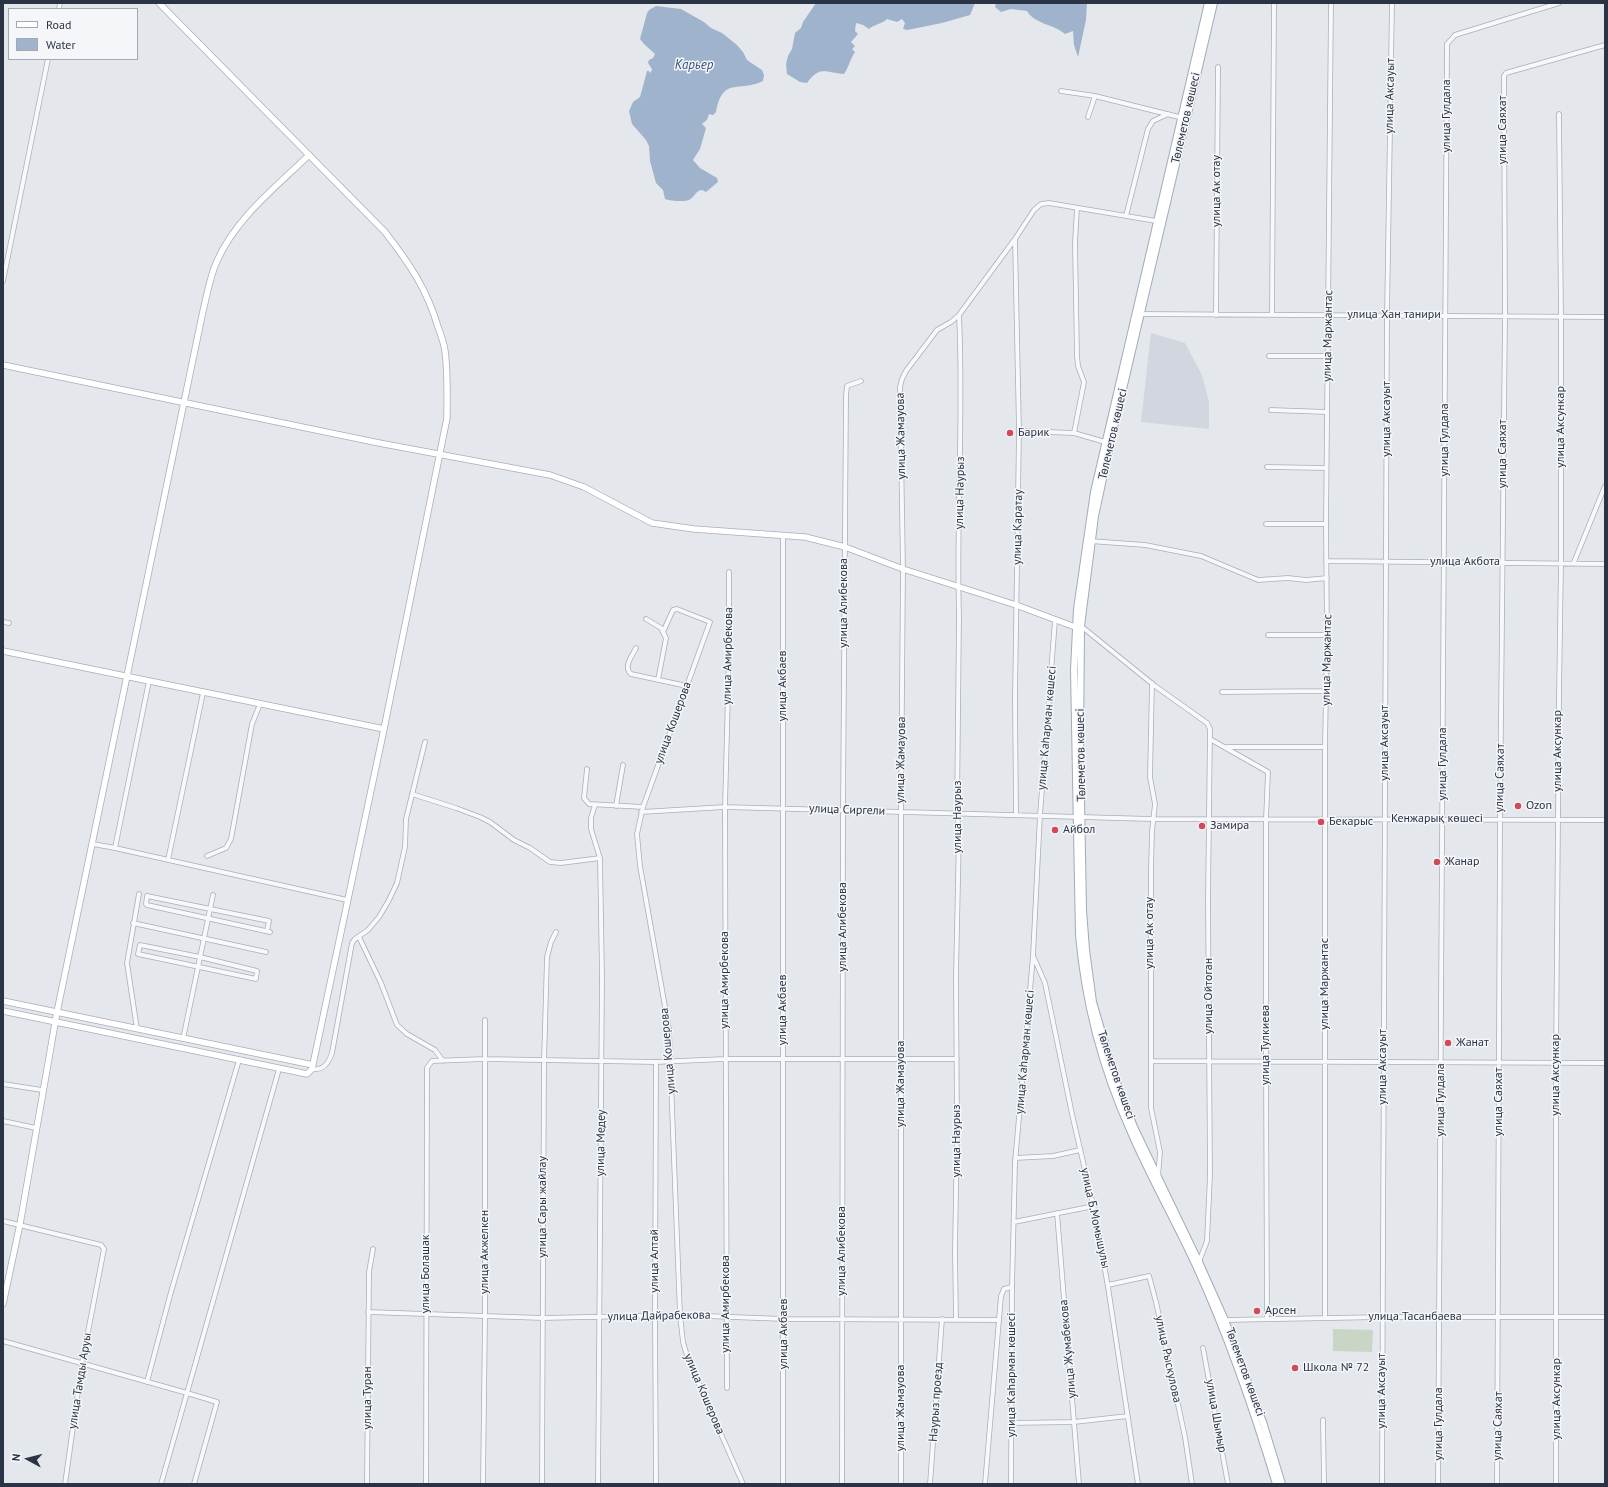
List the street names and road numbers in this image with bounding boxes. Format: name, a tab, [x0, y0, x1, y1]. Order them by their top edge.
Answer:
street label: улица Аксауыт	[1382, 58, 1398, 134]
street label: Төлеметов көшесі	[1169, 71, 1203, 165]
street label: улица Гулдала	[1440, 79, 1454, 153]
street label: улица Саяхат	[1496, 95, 1510, 165]
street label: улица Ак отау	[1210, 155, 1224, 227]
street label: улица Маржантас	[1320, 290, 1336, 382]
street label: улица Хан танири	[1347, 308, 1441, 322]
street label: улица Аксауыт	[1380, 381, 1394, 457]
street label: улица Аксункар	[1554, 386, 1568, 468]
street label: Төлеметов көшесі	[1096, 387, 1130, 481]
street label: улица Жамауова	[893, 392, 909, 480]
street label: улица Гулдала	[1438, 403, 1452, 477]
street label: улица Саяхат	[1496, 419, 1510, 489]
street label: улица Наурыз	[952, 456, 968, 530]
street label: улица Каратау	[1010, 489, 1026, 565]
street label: улица Акбота	[1430, 555, 1500, 569]
street label: улица Алибекова	[837, 558, 851, 648]
street label: улица Амирбекова	[720, 607, 736, 705]
street label: улица Маржантас	[1319, 614, 1335, 706]
street label: улица Акбаев	[776, 651, 790, 721]
street label: улица Каһарман көшесі	[1034, 665, 1060, 791]
street label: улица Кошерова	[651, 680, 695, 766]
street label: улица Аксауыт	[1378, 705, 1392, 781]
street label: Төлеметов көшесі	[1073, 708, 1089, 802]
street label: улица Аксункар	[1551, 710, 1565, 792]
street label: улица Жамауова	[893, 716, 909, 804]
street label: улица Гулдала	[1436, 727, 1450, 801]
street label: улица Саяхат	[1492, 743, 1508, 813]
street label: улица Наурыз	[951, 780, 965, 854]
street label: улица Сиргели	[809, 801, 885, 819]
street label: Кенжарық көшесі	[1391, 812, 1483, 826]
street label: улица Алибекова	[836, 882, 850, 972]
street label: улица Ак отау	[1143, 897, 1157, 969]
street label: улица Амирбекова	[718, 931, 732, 1029]
street label: улица Маржантас	[1318, 938, 1332, 1030]
street label: улица Ойтоган	[1202, 958, 1216, 1034]
street label: улица Акбаев	[776, 975, 790, 1045]
street label: улица Каһарман көшесі	[1012, 989, 1038, 1115]
street label: улица Тулкиева	[1259, 1005, 1273, 1085]
street label: улица Кошерова	[657, 1007, 679, 1095]
street label: Төлеметов көшесі	[1094, 1029, 1138, 1121]
street label: улица Аксауыт	[1376, 1029, 1390, 1105]
street label: улица Аксункар	[1549, 1034, 1563, 1116]
street label: улица Жамауова	[894, 1041, 908, 1127]
street label: улица Гулдала	[1434, 1063, 1448, 1137]
street label: улица Саяхат	[1492, 1067, 1506, 1137]
street label: улица Наурыз	[950, 1104, 964, 1178]
street label: улица Медеу	[593, 1109, 609, 1177]
street label: улица Сары жайлау	[536, 1156, 550, 1258]
street label: улица Б.Момышулы	[1077, 1166, 1113, 1270]
street label: улица Алибекова	[835, 1206, 849, 1296]
street label: улица Акжелкен	[478, 1210, 492, 1294]
street label: улица Алтай	[648, 1229, 662, 1293]
street label: улица Болашак	[419, 1234, 433, 1314]
street label: улица Амирбекова	[719, 1255, 733, 1353]
street label: улица Акбаев	[777, 1299, 791, 1369]
street label: улица Жумабекова	[1057, 1299, 1079, 1399]
street label: улица Дайрабекова	[607, 1308, 711, 1324]
street label: улица Тасанбаева	[1368, 1310, 1462, 1324]
street label: улица Каһарман көшесі	[1005, 1313, 1019, 1437]
street label: улица Рыскулова	[1152, 1314, 1184, 1404]
street label: Төлеметов көшесі	[1222, 1326, 1268, 1418]
street label: улица Тамды Аруы	[65, 1332, 95, 1430]
street label: улица Кошерова	[680, 1351, 728, 1437]
street label: улица Аксауыт	[1375, 1353, 1389, 1429]
street label: улица Аксункар	[1550, 1358, 1564, 1440]
street label: Наурыз проезд	[926, 1362, 946, 1442]
street label: улица Жамауова	[894, 1365, 908, 1451]
street label: улица Туран	[361, 1366, 375, 1430]
street label: улица Шымыр	[1202, 1378, 1230, 1454]
street label: улица Гулдала	[1432, 1387, 1446, 1461]
street label: улица Саяхат	[1490, 1391, 1506, 1461]

